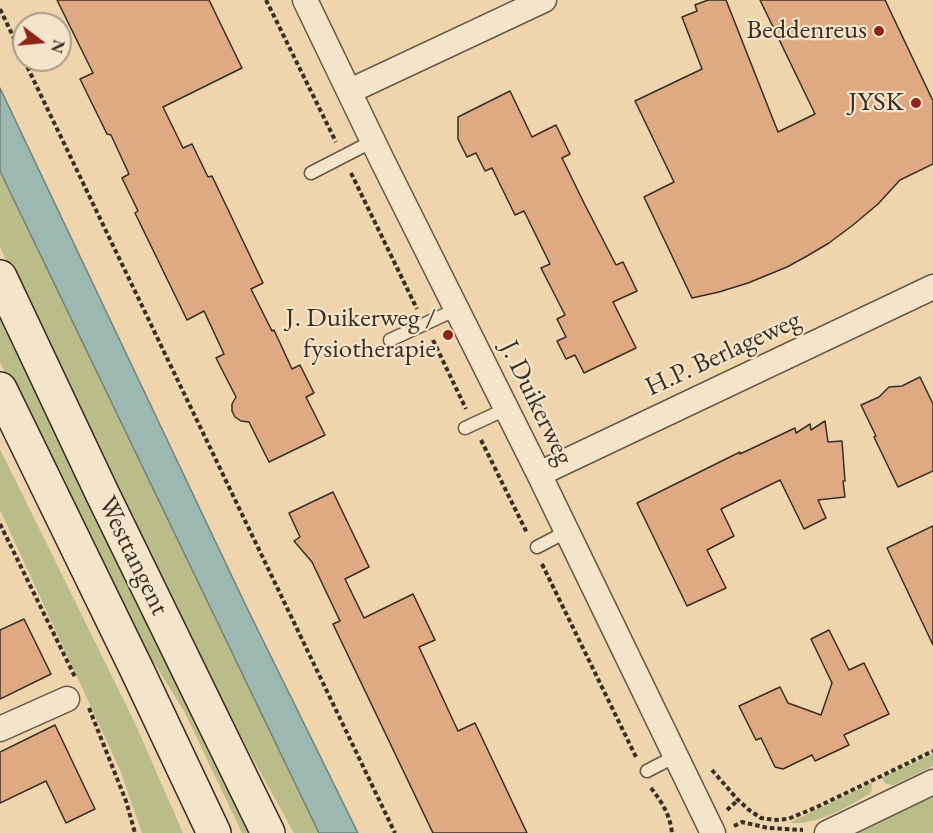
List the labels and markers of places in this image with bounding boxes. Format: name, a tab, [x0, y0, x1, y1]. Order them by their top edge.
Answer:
place label: Beddenreus	[746, 15, 867, 47]
marker: Beddenreus	[872, 24, 886, 38]
place label: JYSK	[848, 87, 904, 119]
marker: JYSK	[909, 96, 923, 110]
place label: J. Duikerweg / fysiotherapie	[286, 303, 436, 366]
marker: J. Duikerweg / fysiotherapie	[441, 328, 455, 342]

